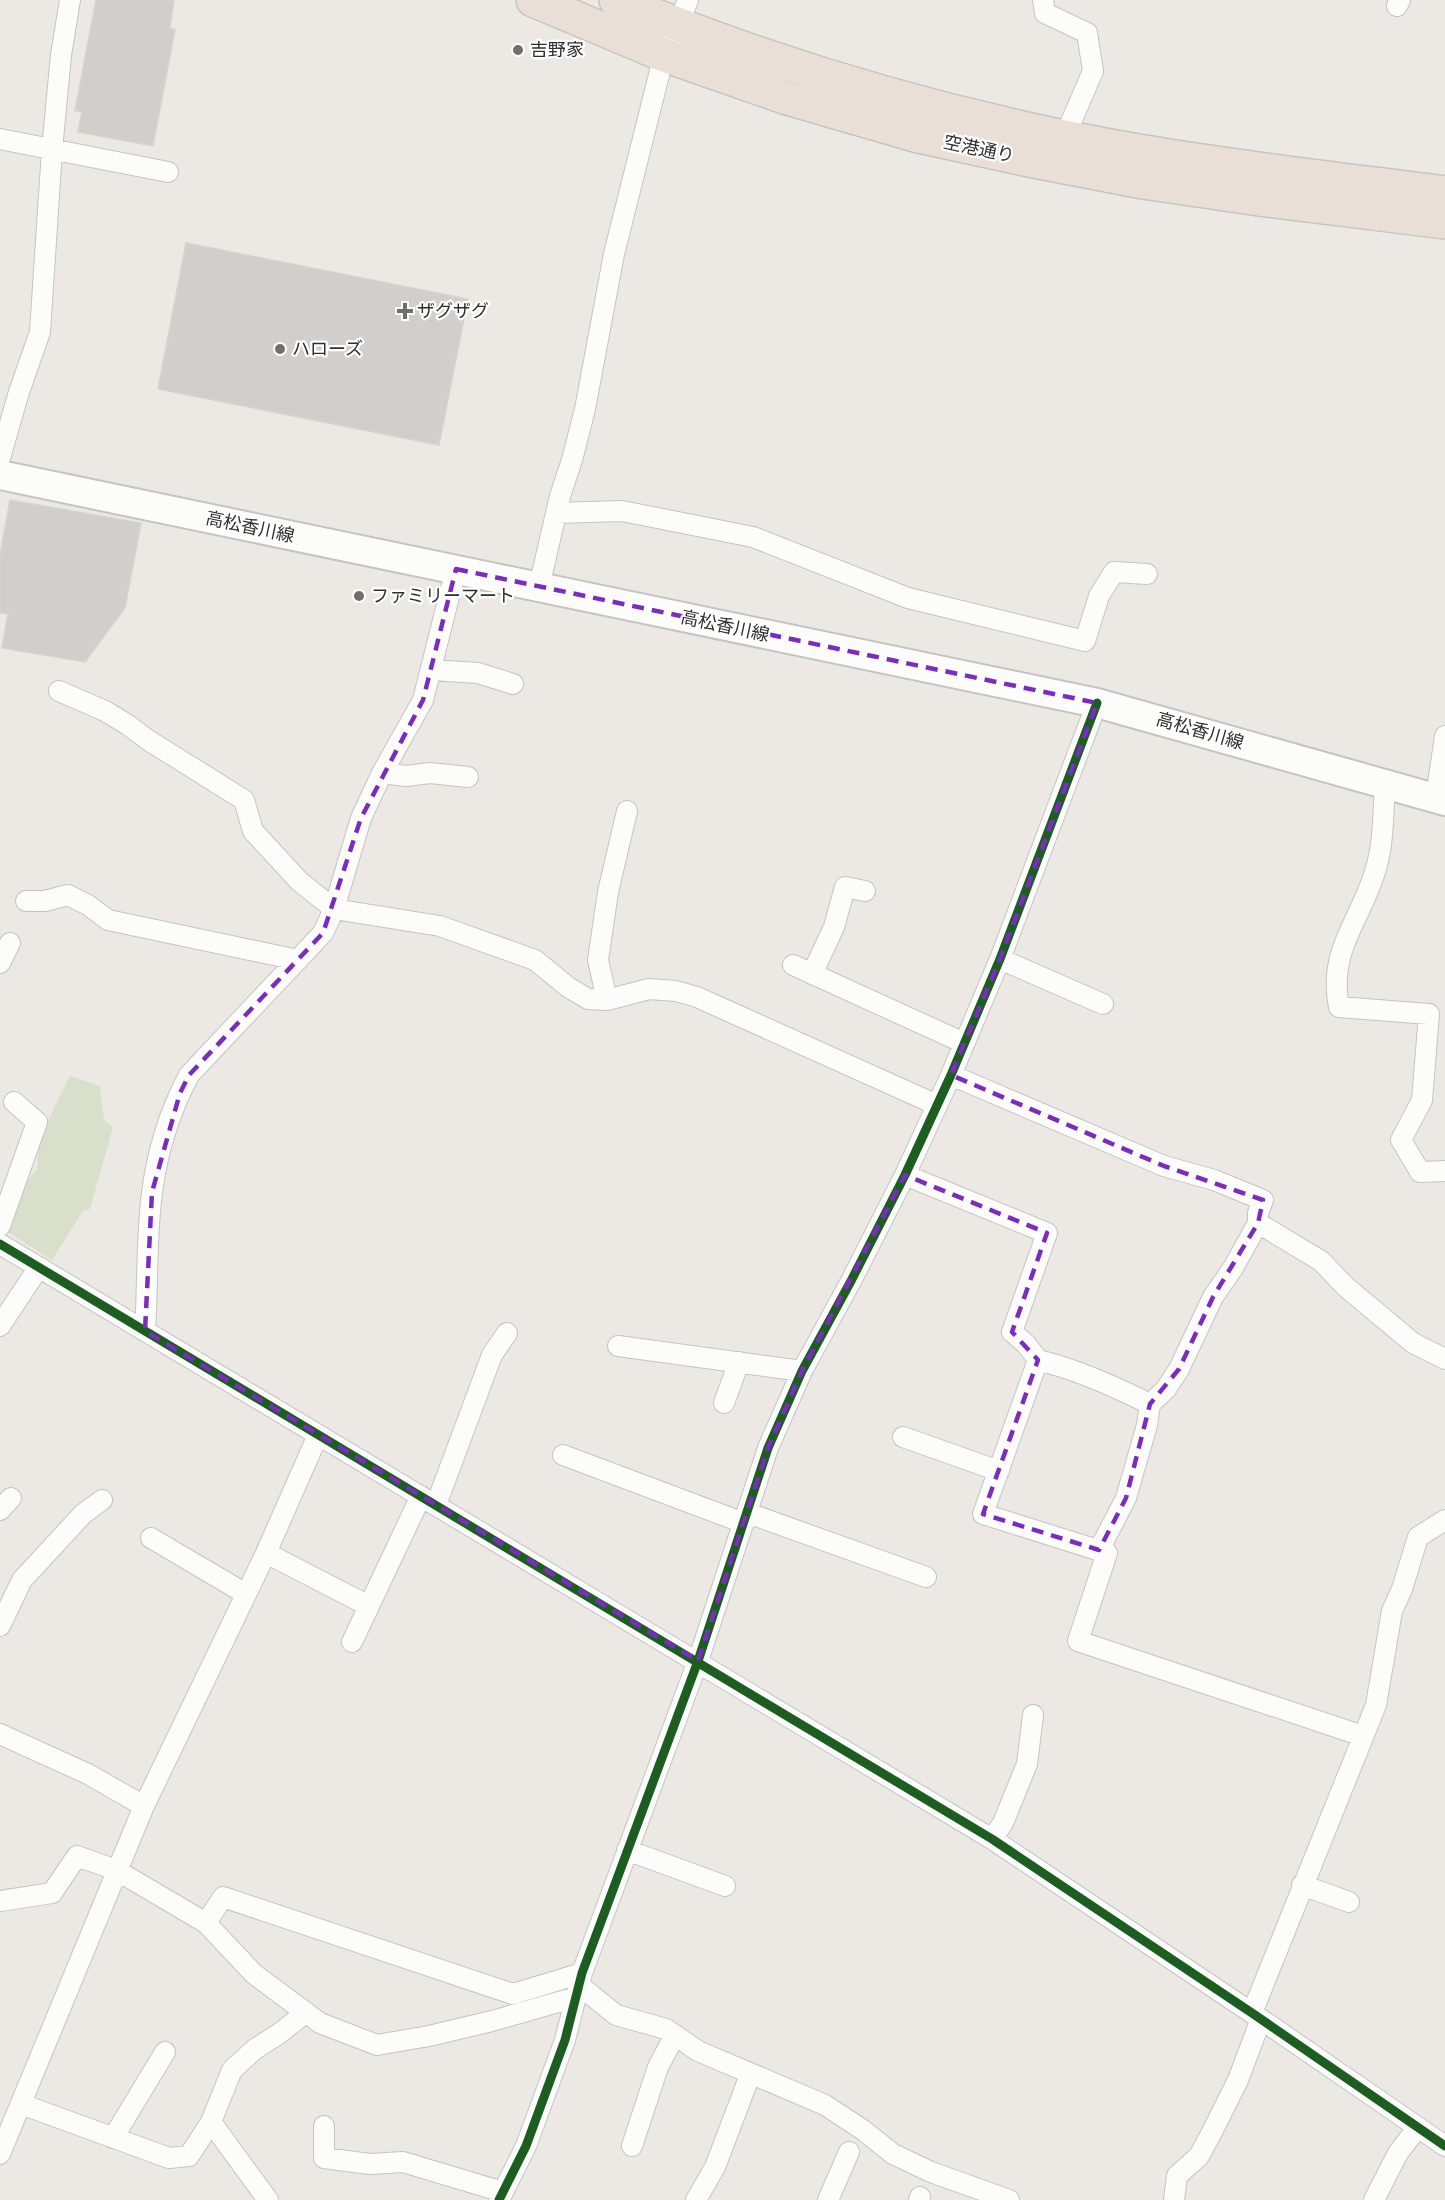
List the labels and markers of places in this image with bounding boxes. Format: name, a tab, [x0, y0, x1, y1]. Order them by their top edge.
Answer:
place label: 吉野家	[530, 36, 584, 63]
marker: 吉野家	[511, 43, 525, 57]
place label: ザグザグ	[417, 297, 489, 324]
marker: ザグザグ	[398, 304, 412, 318]
place label: ハローズ	[292, 335, 363, 362]
marker: ハローズ	[273, 342, 287, 356]
place label: ファミリーマート	[371, 582, 515, 609]
marker: ファミリーマート	[352, 589, 366, 603]

